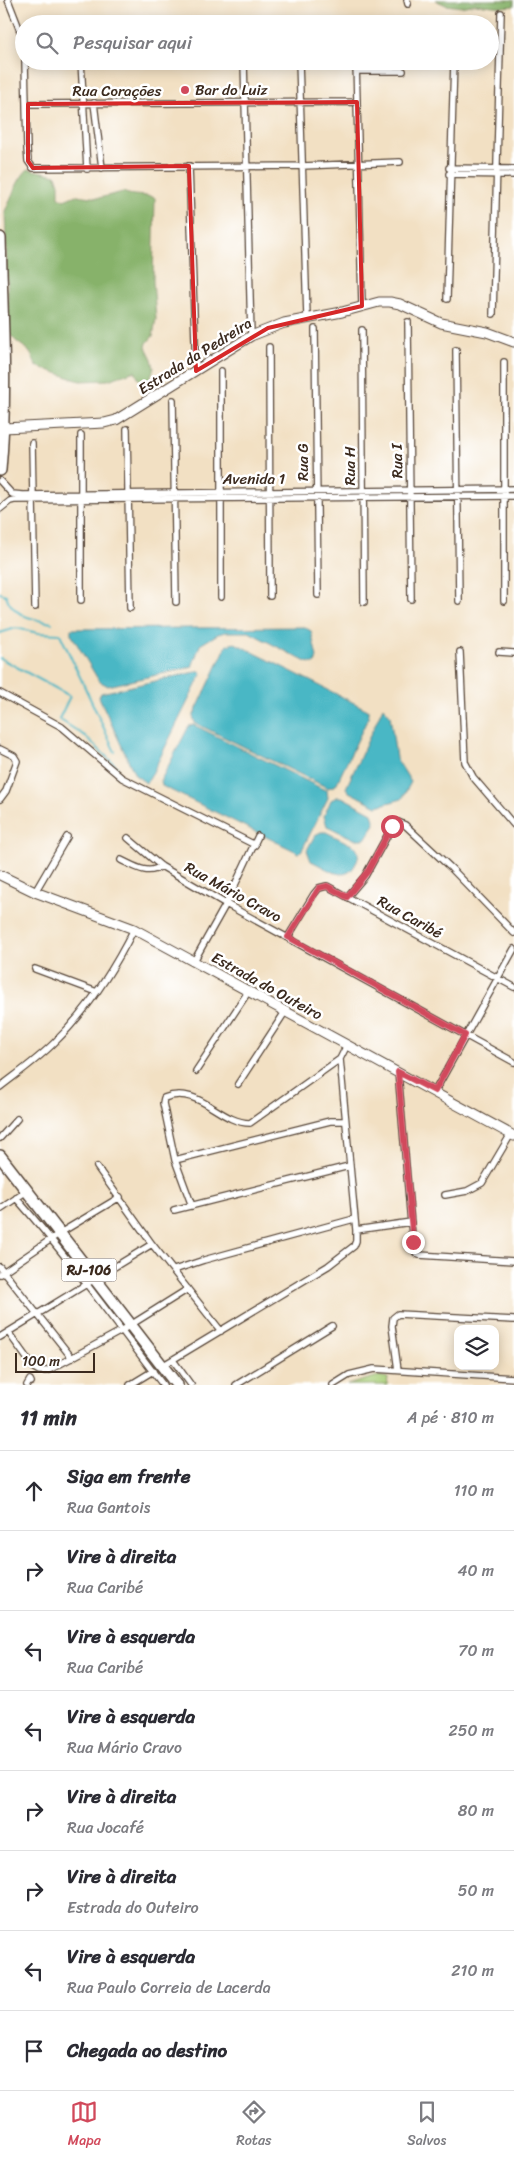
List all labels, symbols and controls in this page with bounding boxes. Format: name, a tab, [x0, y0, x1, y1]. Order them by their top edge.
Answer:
search box	[15, 15, 499, 70]
text: Pesquisar aqui	[73, 26, 192, 59]
icon: search	[33, 29, 61, 57]
place label: Bar do Luiz	[195, 77, 269, 103]
street label: Rua Corações	[73, 78, 161, 104]
marker: Bar do Luiz	[179, 84, 191, 96]
street label: Estrada da Pedreira	[133, 310, 258, 402]
street label: Rua I	[384, 442, 410, 478]
street label: Rua G	[290, 443, 316, 481]
street label: Rua H	[337, 446, 363, 486]
street label: Avenida 1	[222, 466, 285, 492]
route start	[381, 815, 404, 838]
street label: Rua Mário Cravo	[180, 854, 287, 930]
street label: Rua Caribé	[372, 888, 448, 946]
street label: Estrada do Outeiro	[207, 945, 328, 1027]
route end	[402, 1231, 425, 1254]
road number: RJ-106	[62, 1258, 116, 1282]
map controls	[454, 1325, 499, 1370]
button: layers	[454, 1325, 499, 1370]
text: 100 m	[22, 1349, 60, 1374]
scale bar	[15, 1350, 95, 1373]
text: 11 min	[20, 1399, 77, 1437]
text: A pé · 810 m	[407, 1403, 494, 1432]
text: Siga em frente	[67, 1460, 190, 1493]
text: 110 m	[454, 1476, 494, 1505]
icon: ahead	[20, 1477, 48, 1505]
text: Rua Gantois	[67, 1493, 150, 1522]
text: Vire à direita	[67, 1540, 176, 1573]
text: 40 m	[457, 1556, 494, 1585]
icon: right	[20, 1557, 48, 1585]
text: Rua Caribé	[67, 1573, 143, 1602]
text: Vire à esquerda	[67, 1620, 195, 1653]
text: 70 m	[458, 1636, 494, 1665]
icon: left	[20, 1637, 48, 1665]
text: Rua Caribé	[67, 1653, 143, 1682]
text: Vire à esquerda	[67, 1700, 195, 1733]
text: 250 m	[448, 1716, 494, 1745]
icon: left	[20, 1717, 48, 1745]
text: Rua Mário Cravo	[67, 1733, 182, 1762]
text: Vire à direita	[67, 1780, 176, 1813]
text: 80 m	[458, 1796, 494, 1825]
icon: right	[20, 1797, 48, 1825]
text: Rua Jocafé	[67, 1813, 144, 1842]
text: Vire à direita	[67, 1860, 176, 1893]
text: 50 m	[458, 1876, 494, 1905]
icon: right	[20, 1877, 48, 1905]
text: Estrada do Outeiro	[67, 1893, 199, 1922]
text: Vire à esquerda	[67, 1940, 195, 1973]
text: 210 m	[451, 1956, 494, 1985]
icon: left	[20, 1957, 48, 1985]
text: Rua Paulo Correia de Lacerda	[67, 1973, 271, 2002]
text: Chegada ao destino	[67, 2034, 227, 2067]
icon: arrive	[20, 2037, 48, 2065]
tab: Mapa	[68, 2098, 101, 2153]
tab: Rotas	[236, 2098, 271, 2153]
tab: Salvos	[407, 2098, 446, 2153]

